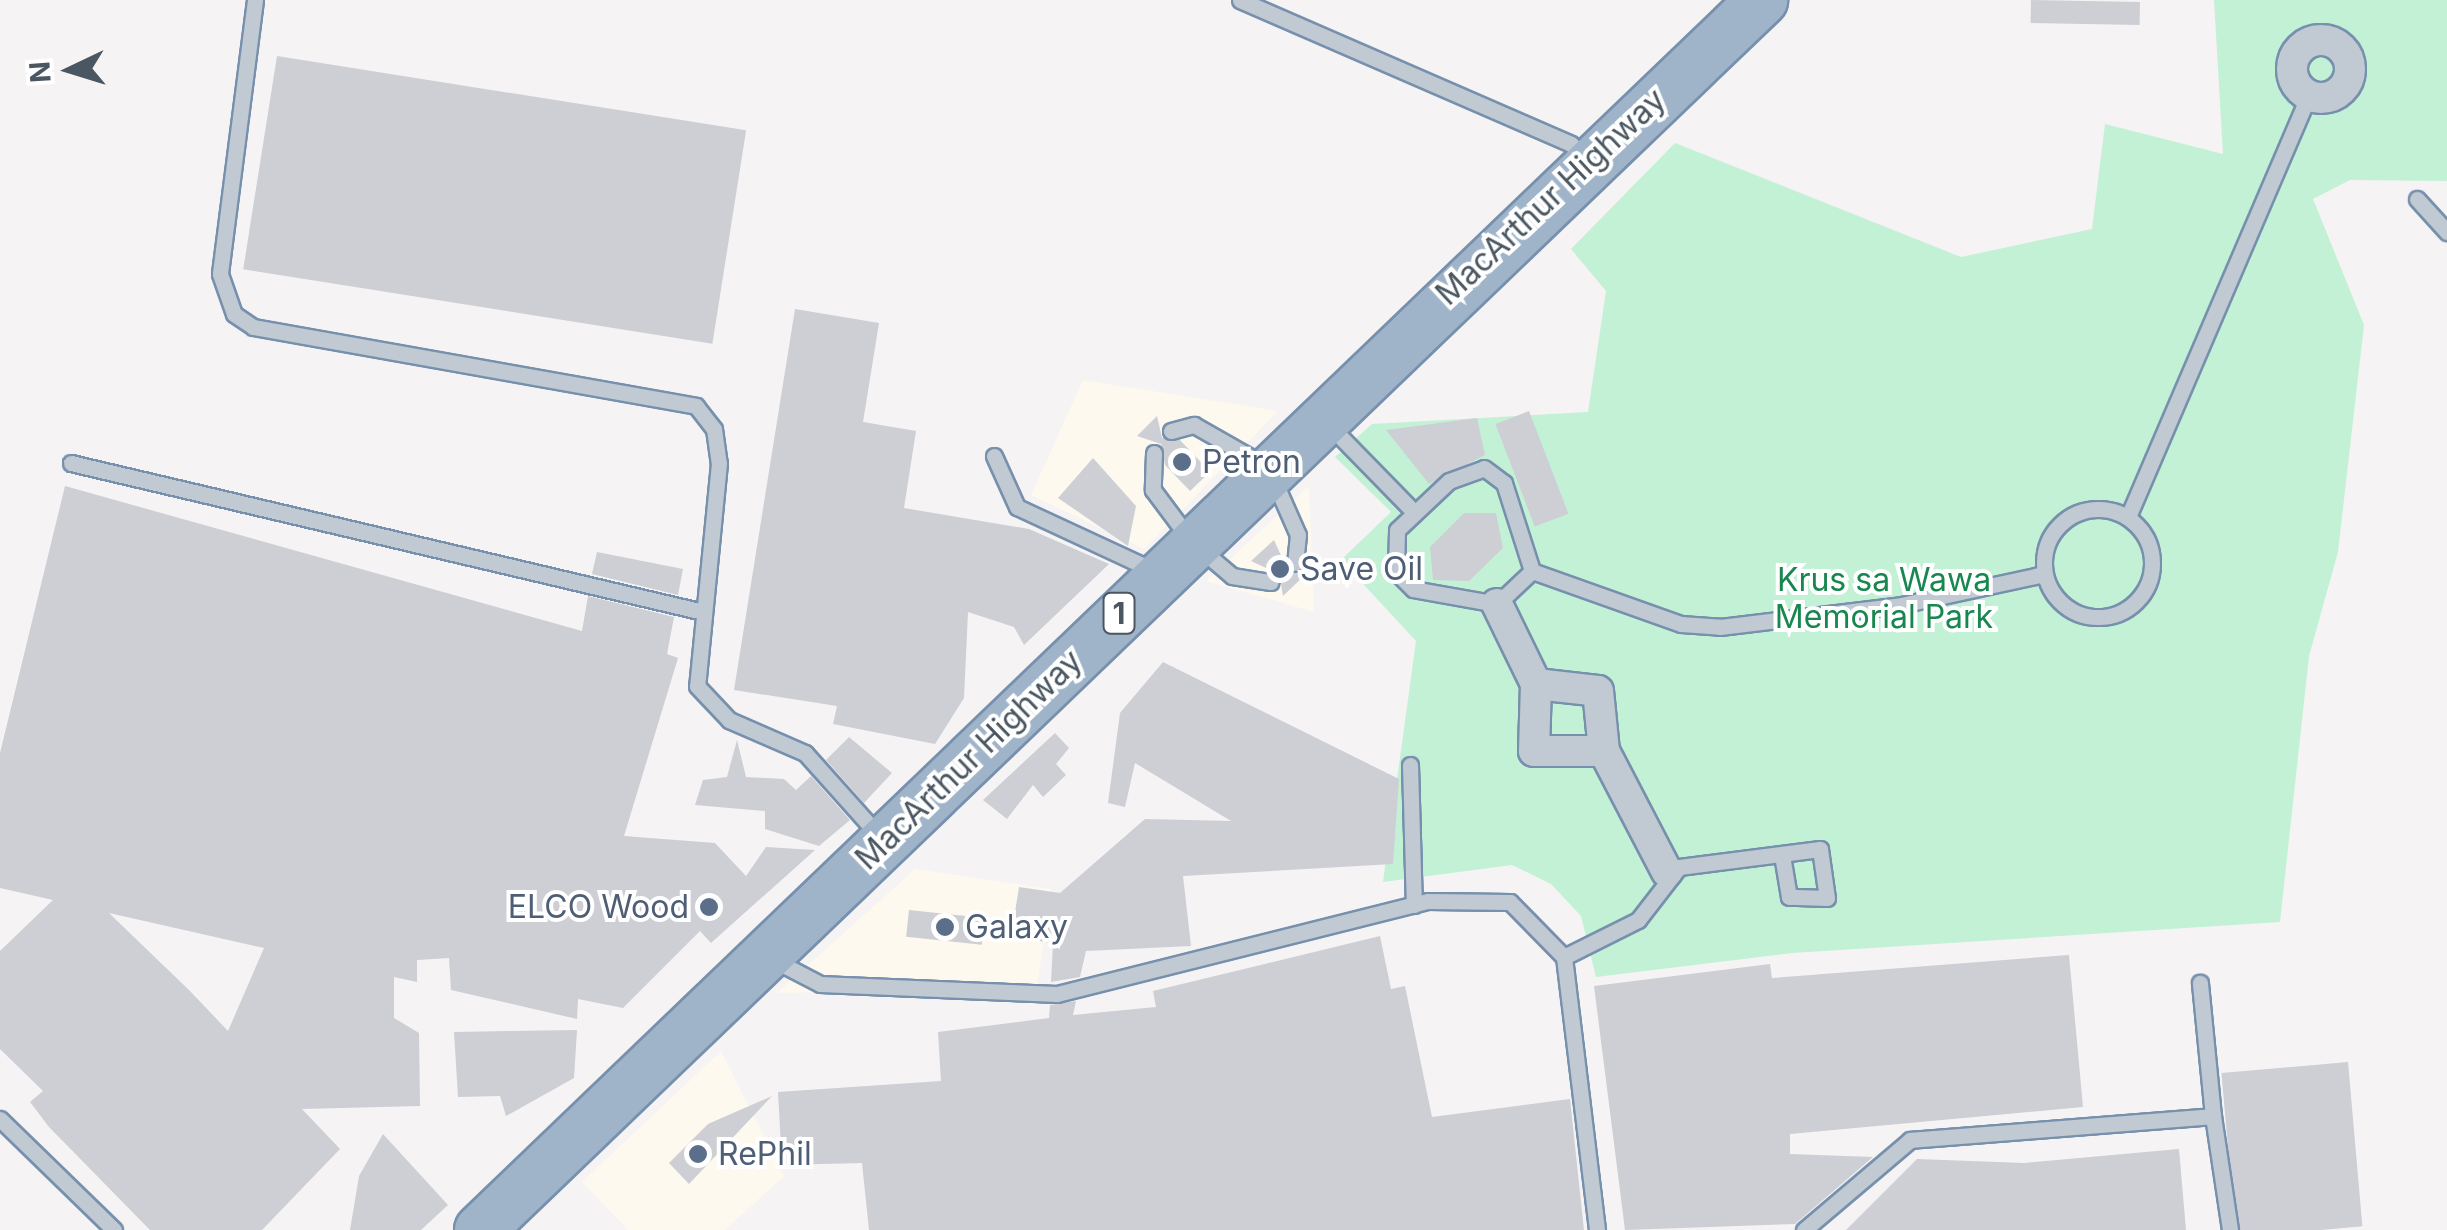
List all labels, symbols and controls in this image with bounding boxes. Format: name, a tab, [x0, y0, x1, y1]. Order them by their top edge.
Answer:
north arrow	[20, 20, 120, 120]
text: N	[22, 60, 58, 84]
street label: MacArthur Highway	[1428, 81, 1674, 313]
place label: Petron	[1202, 443, 1301, 481]
marker: Petron	[1171, 451, 1193, 473]
place label: Save Oil	[1300, 550, 1423, 588]
marker: Save Oil	[1269, 558, 1291, 580]
park label: Krus sa Wawa Memorial Park	[1775, 562, 1993, 637]
road number: 1	[1102, 588, 1136, 638]
street label: MacArthur Highway	[848, 642, 1090, 878]
place label: ELCO Wood	[508, 888, 689, 926]
marker: ELCO Wood	[698, 896, 720, 918]
place label: Galaxy	[965, 908, 1068, 946]
marker: Galaxy	[934, 916, 956, 938]
place label: RePhil	[718, 1135, 812, 1173]
marker: RePhil	[687, 1143, 709, 1165]

